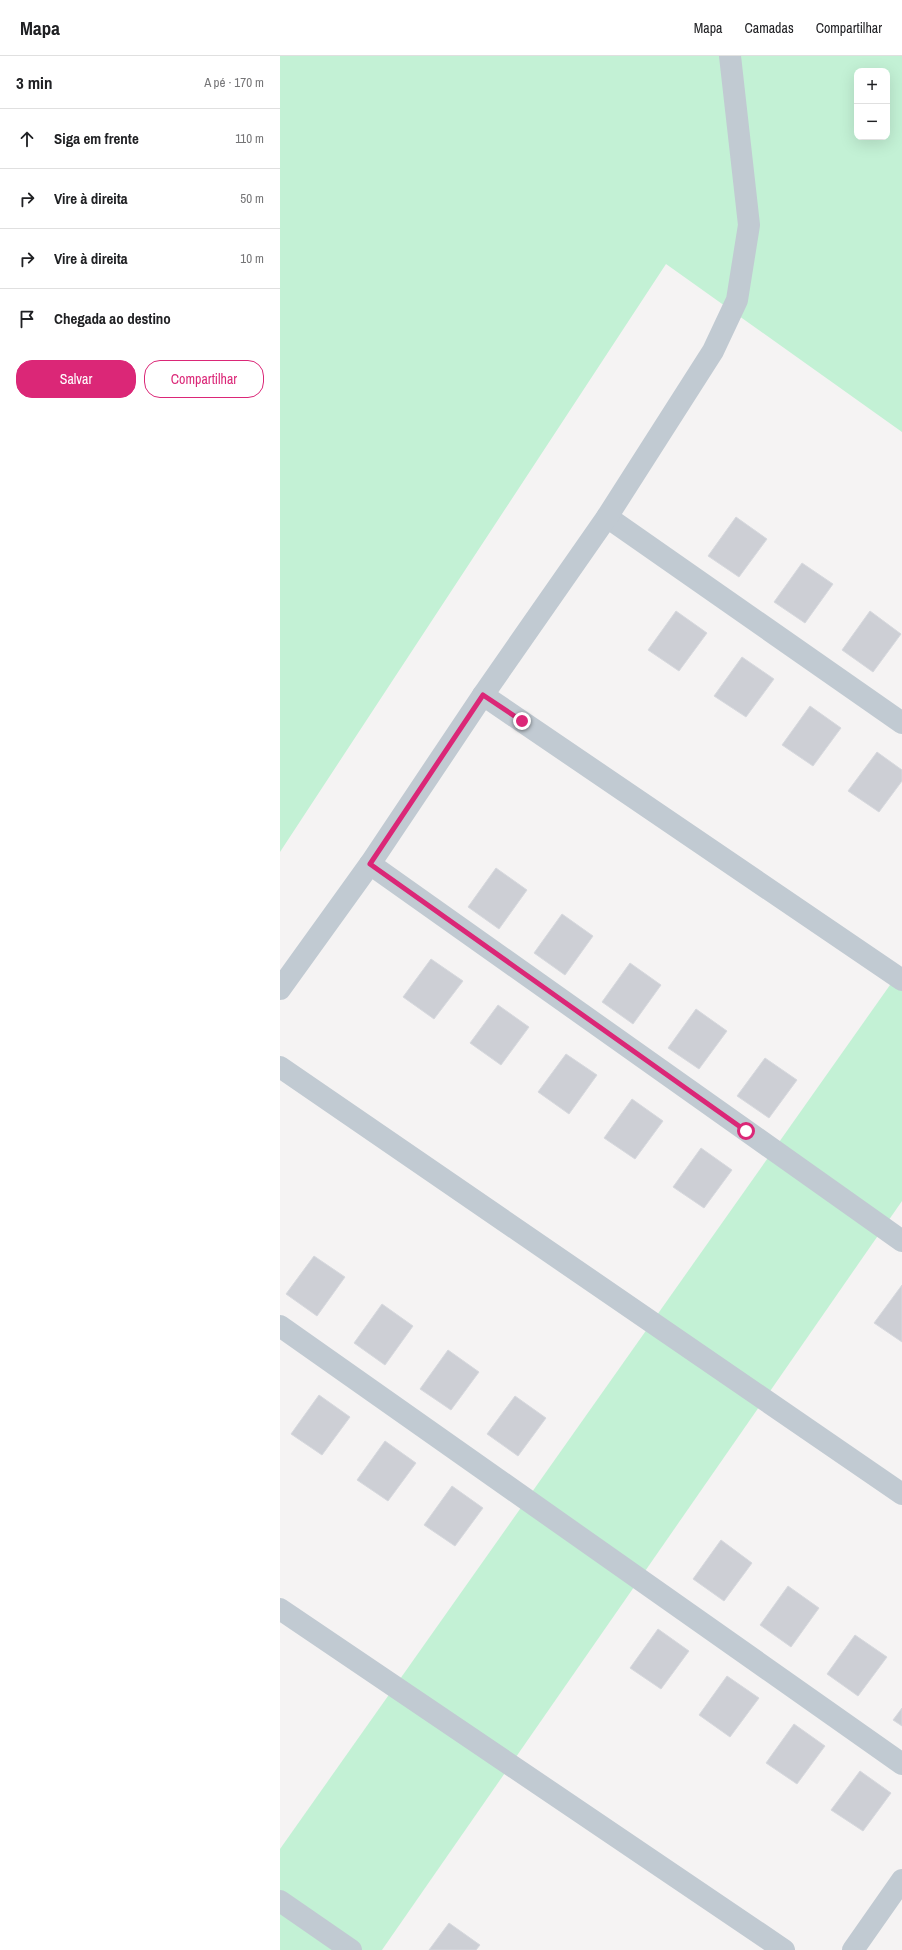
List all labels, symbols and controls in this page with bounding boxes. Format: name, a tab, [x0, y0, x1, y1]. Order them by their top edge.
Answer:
text: Mapa	[20, 15, 60, 41]
text: Mapa	[694, 19, 723, 37]
text: Camadas	[745, 19, 794, 37]
text: Compartilhar	[816, 19, 882, 37]
map controls	[854, 68, 890, 140]
button: +	[854, 68, 890, 104]
text: 3 min	[16, 71, 52, 94]
text: A pé · 170 m	[204, 74, 264, 91]
button: −	[854, 104, 890, 140]
icon: ahead	[16, 128, 38, 150]
text: Siga em frente	[54, 128, 139, 149]
text: 110 m	[235, 130, 264, 147]
icon: right	[16, 188, 38, 210]
text: Vire à direita	[54, 188, 128, 209]
text: 50 m	[240, 190, 264, 207]
icon: right	[16, 248, 38, 270]
text: Vire à direita	[54, 248, 128, 269]
text: 10 m	[240, 250, 264, 267]
icon: arrive	[16, 308, 38, 330]
text: Chegada ao destino	[54, 308, 171, 329]
button: Salvar	[16, 360, 136, 398]
button: Compartilhar	[144, 360, 264, 398]
route end	[513, 712, 531, 730]
route start	[737, 1122, 755, 1140]

